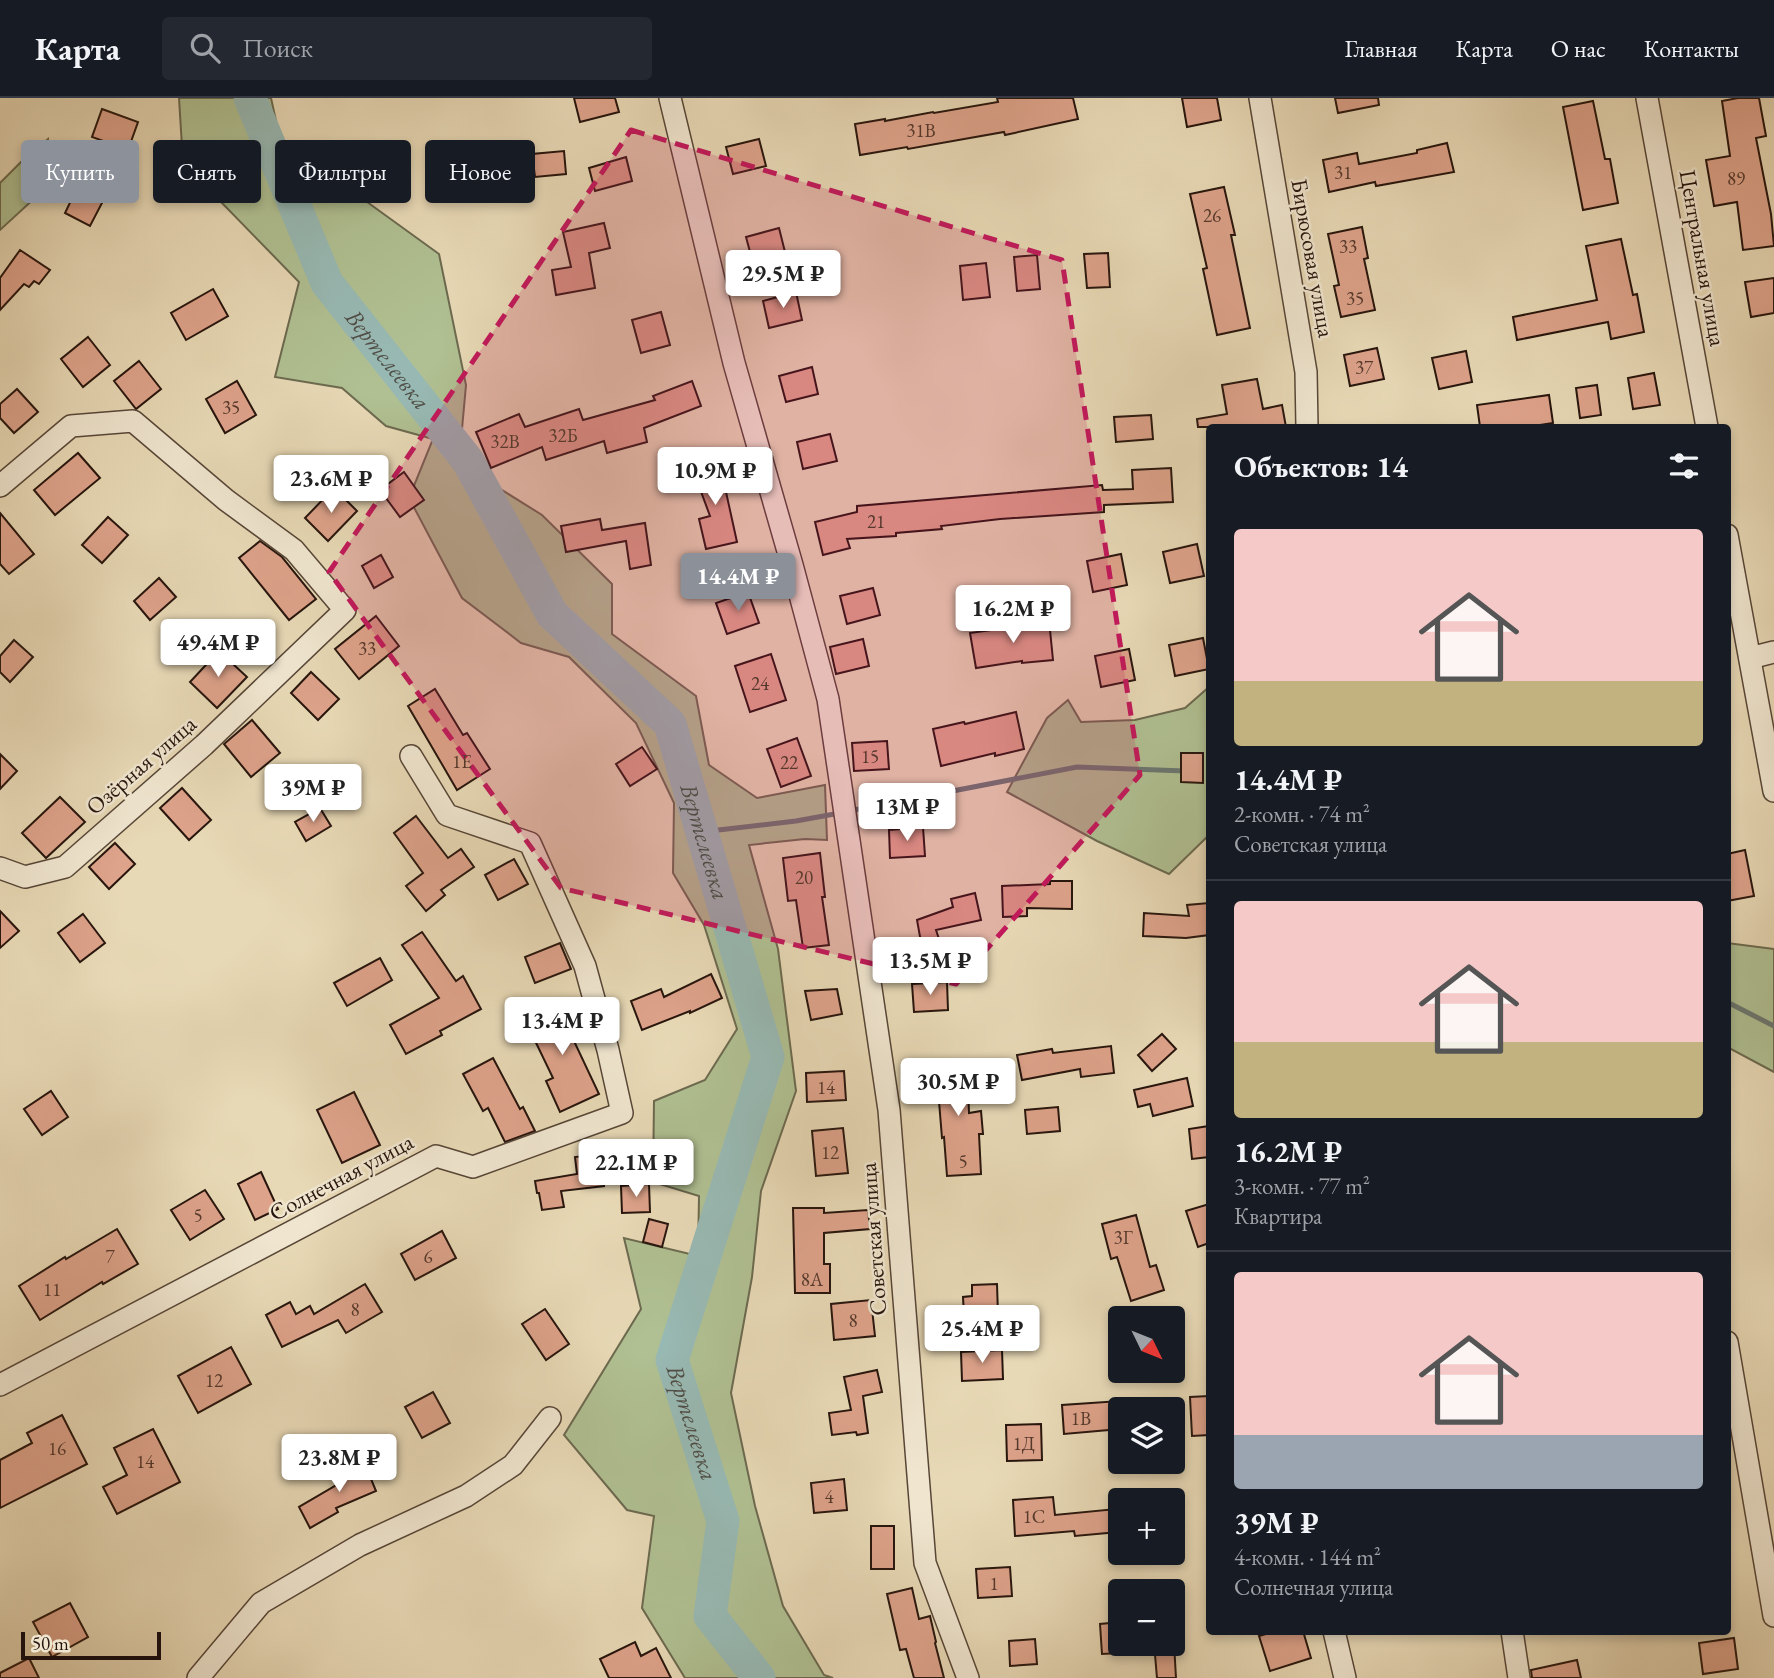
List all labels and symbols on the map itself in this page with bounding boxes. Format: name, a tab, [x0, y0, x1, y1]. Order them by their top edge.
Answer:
house number: 31В	[906, 118, 936, 143]
house number: 31	[1334, 160, 1352, 185]
house number: 89	[1727, 166, 1745, 191]
street label: Центральная улица	[1673, 167, 1733, 349]
street label: Бирюсовая улица	[1284, 176, 1342, 340]
house number: 26	[1203, 203, 1221, 228]
house number: 33	[1339, 234, 1357, 259]
pin: 29.5M ₽	[718, 250, 848, 310]
house number: 35	[1346, 286, 1364, 311]
water label: Вертелеевка	[338, 302, 437, 416]
house number: 37	[1355, 355, 1374, 380]
house number: 35	[222, 395, 240, 420]
house number: 32Б	[548, 423, 578, 448]
house number: 32В	[490, 429, 520, 454]
pin: 10.9M ₽	[650, 448, 780, 507]
pin: 23.6M ₽	[266, 456, 396, 515]
house number: 21	[867, 509, 885, 534]
pin: 14.4M ₽	[673, 554, 803, 613]
pin: 16.2M ₽	[948, 586, 1078, 645]
pin: 49.4M ₽	[153, 620, 283, 679]
house number: 33	[358, 636, 376, 661]
house number: 24	[751, 671, 770, 696]
street label: Озёрная улица	[79, 708, 203, 821]
house number: 15	[861, 744, 879, 769]
house number: 1Е	[452, 749, 472, 774]
house number: 22	[780, 750, 798, 775]
pin: 39M ₽	[264, 764, 362, 824]
water label: Вертелеевка	[673, 779, 737, 903]
pin: 13M ₽	[858, 784, 956, 843]
house number: 20	[795, 865, 813, 890]
pin: 13.5M ₽	[865, 937, 995, 997]
pin: 13.4M ₽	[497, 998, 627, 1057]
pin: 30.5M ₽	[893, 1058, 1023, 1118]
house number: 14	[817, 1075, 836, 1100]
street label: Солнечная улица	[264, 1126, 419, 1228]
pin: 22.1M ₽	[571, 1140, 701, 1199]
house number: 12	[821, 1140, 839, 1165]
house number: 5	[958, 1149, 968, 1174]
street label: Советская улица	[853, 1161, 893, 1317]
house number: 5	[193, 1203, 203, 1228]
house number: 3Г	[1114, 1225, 1133, 1250]
house number: 7	[105, 1244, 115, 1269]
house number: 6	[423, 1244, 433, 1269]
house number: 8А	[801, 1267, 824, 1292]
house number: 11	[43, 1277, 61, 1302]
house number: 8	[350, 1297, 360, 1322]
pin: 25.4M ₽	[917, 1306, 1047, 1365]
north arrow	[1108, 1306, 1185, 1382]
house number: 8	[848, 1308, 858, 1333]
water label: Вертелеевка	[659, 1360, 725, 1484]
house number: 12	[205, 1368, 223, 1393]
house number: 1В	[1071, 1406, 1091, 1431]
house number: 1Д	[1013, 1431, 1035, 1456]
pin: 23.8M ₽	[274, 1434, 404, 1494]
house number: 16	[48, 1436, 66, 1461]
house number: 14	[136, 1449, 155, 1474]
house number: 4	[824, 1484, 834, 1509]
house number: 1С	[1023, 1504, 1045, 1529]
house number: 1	[989, 1571, 999, 1596]
scale bar	[21, 1629, 161, 1661]

